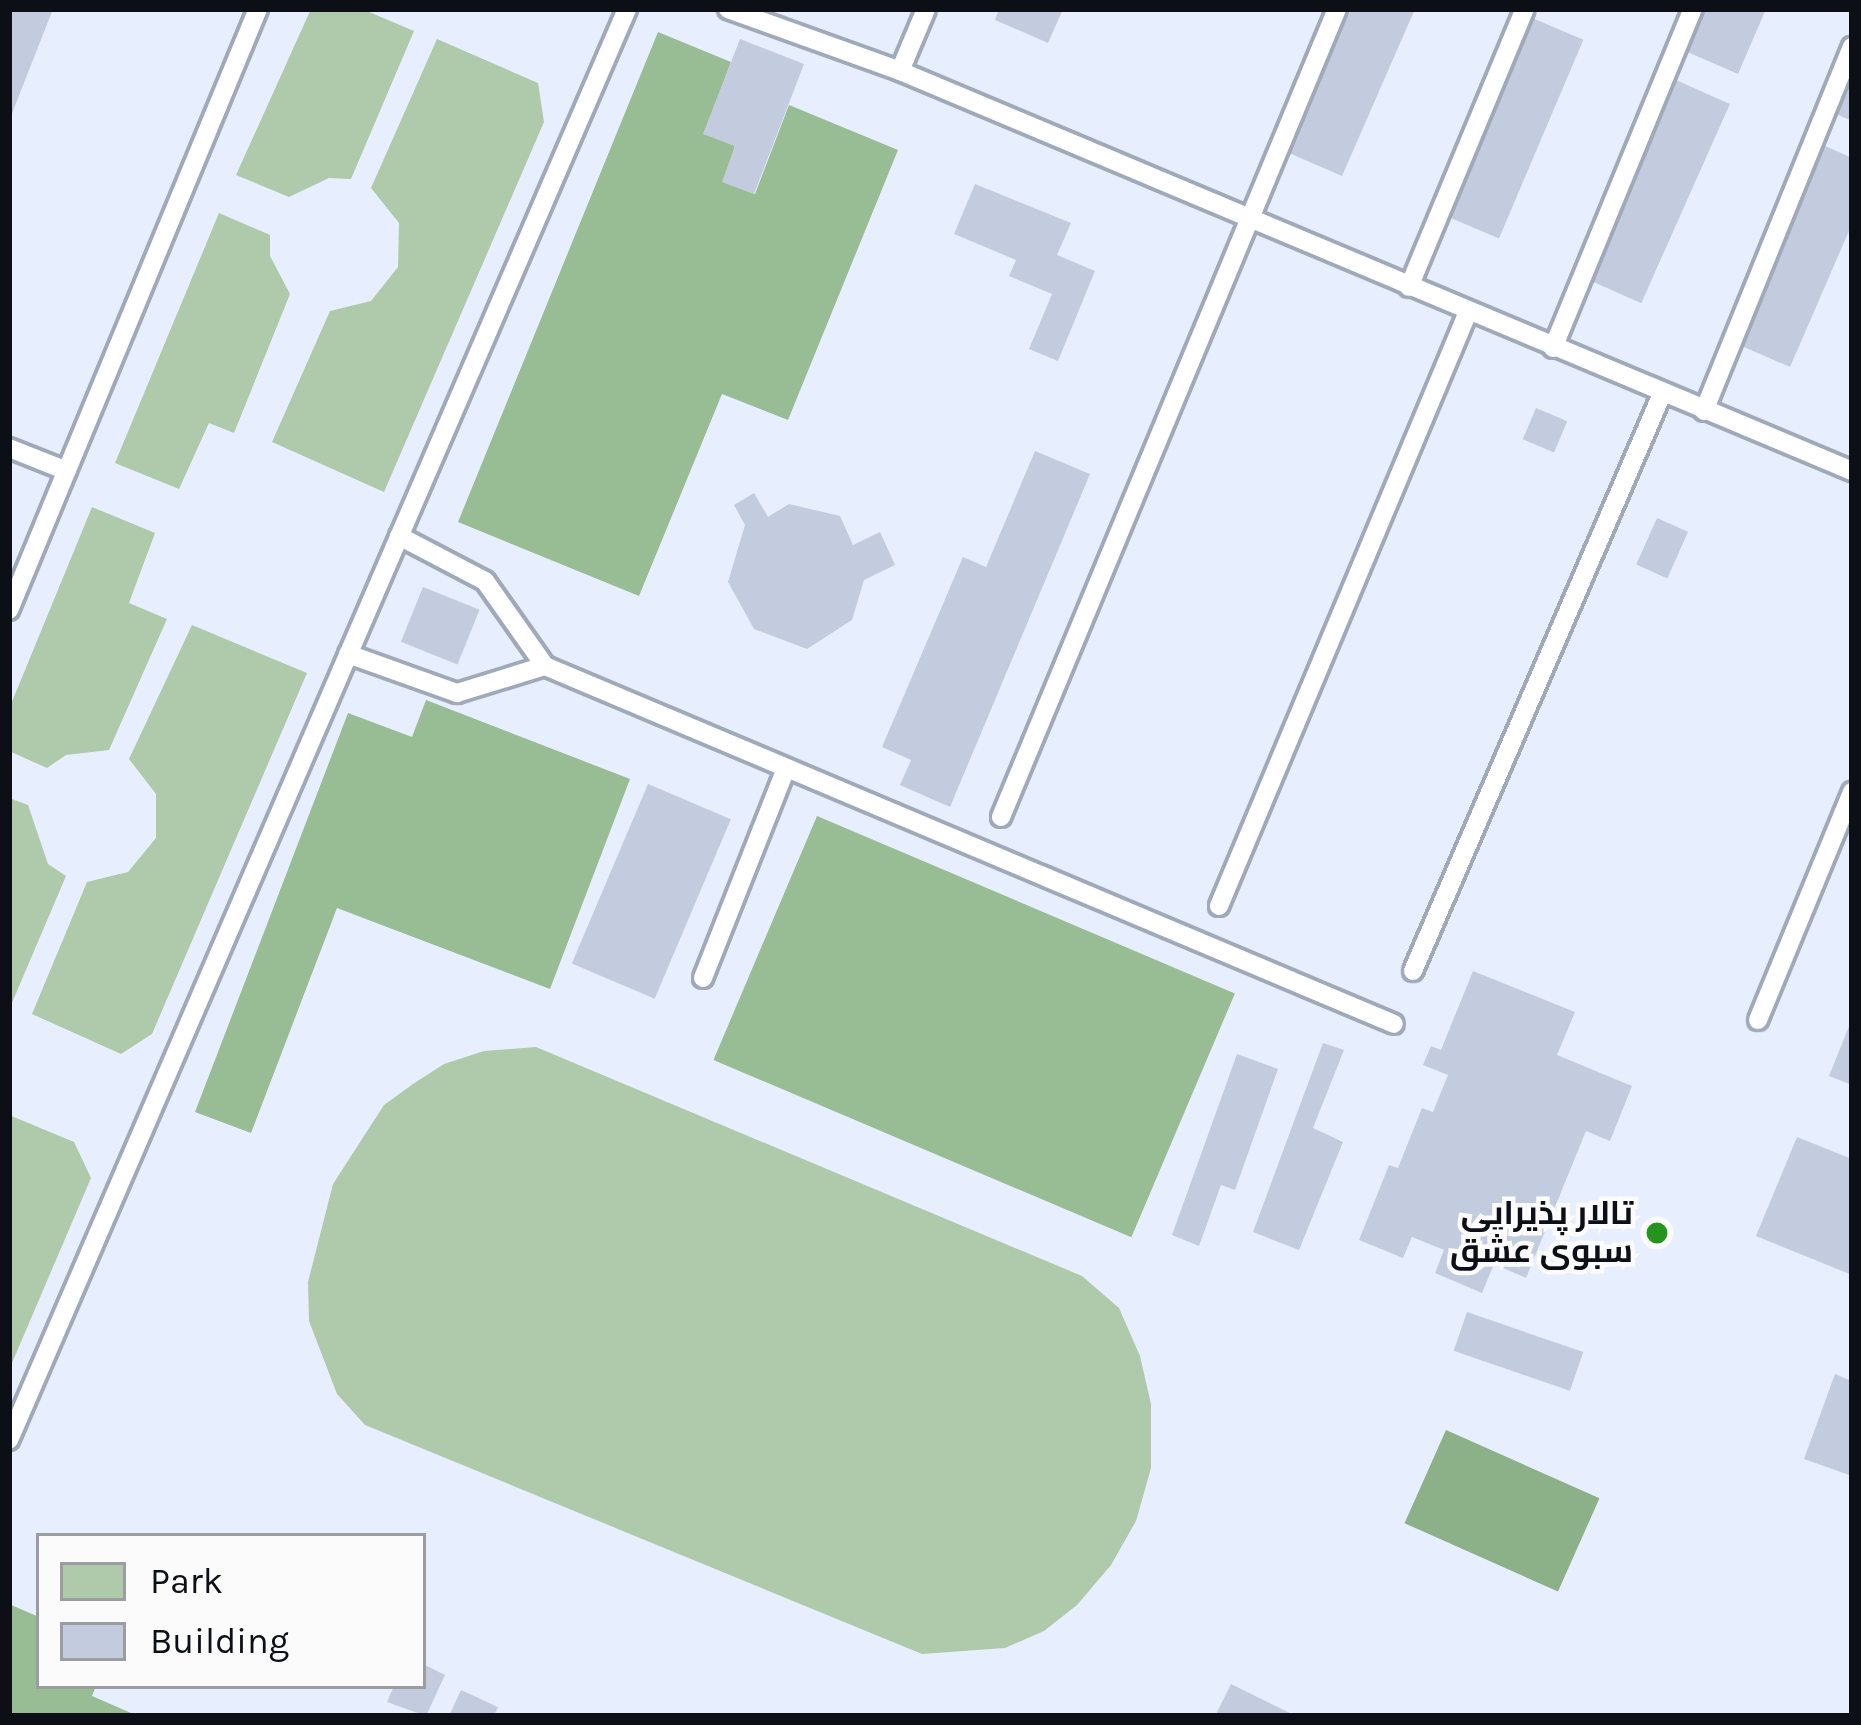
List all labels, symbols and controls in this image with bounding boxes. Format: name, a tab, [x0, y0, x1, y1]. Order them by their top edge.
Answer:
place label: تالار پذیرایی سبوی عشق	[1450, 1194, 1633, 1272]
marker: تالار پذیرایی سبوی عشق	[1644, 1220, 1670, 1246]
legend	[36, 1533, 426, 1689]
text: Park	[150, 1560, 223, 1602]
text: Building	[150, 1620, 289, 1662]

